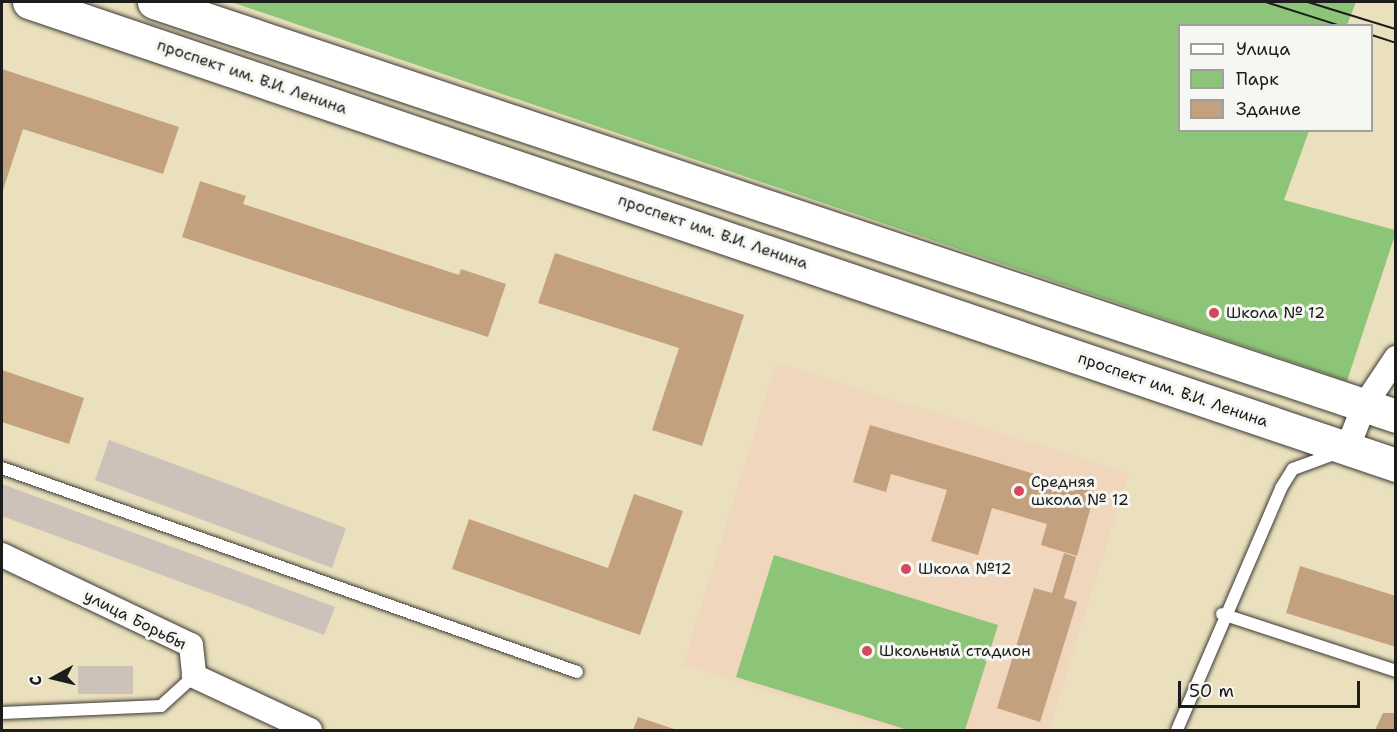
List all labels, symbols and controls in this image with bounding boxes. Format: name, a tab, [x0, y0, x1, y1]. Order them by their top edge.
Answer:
legend	[1178, 24, 1373, 132]
street label: проспект им. В.И. Ленина	[154, 35, 350, 119]
text: Улица	[1236, 37, 1290, 61]
text: Парк	[1236, 67, 1279, 91]
text: Здание	[1236, 97, 1301, 121]
street label: проспект им. В.И. Ленина	[615, 190, 811, 274]
place label: Школа № 12	[1226, 303, 1325, 323]
marker: Школа № 12	[1207, 306, 1221, 320]
street label: проспект им. В.И. Ленина	[1075, 348, 1271, 432]
place label: Средняя школа № 12	[1031, 472, 1129, 510]
marker: Средняя школа № 12	[1012, 484, 1026, 498]
place label: Школа №12	[918, 559, 1012, 579]
marker: Школа №12	[899, 562, 913, 576]
street label: улица Борьбы	[81, 586, 189, 654]
place label: Школьный стадион	[879, 641, 1031, 661]
marker: Школьный стадион	[860, 644, 874, 658]
north arrow	[24, 648, 84, 708]
scale bar	[1181, 669, 1362, 707]
text: С	[25, 674, 47, 687]
text: 50 m	[1189, 679, 1234, 703]

